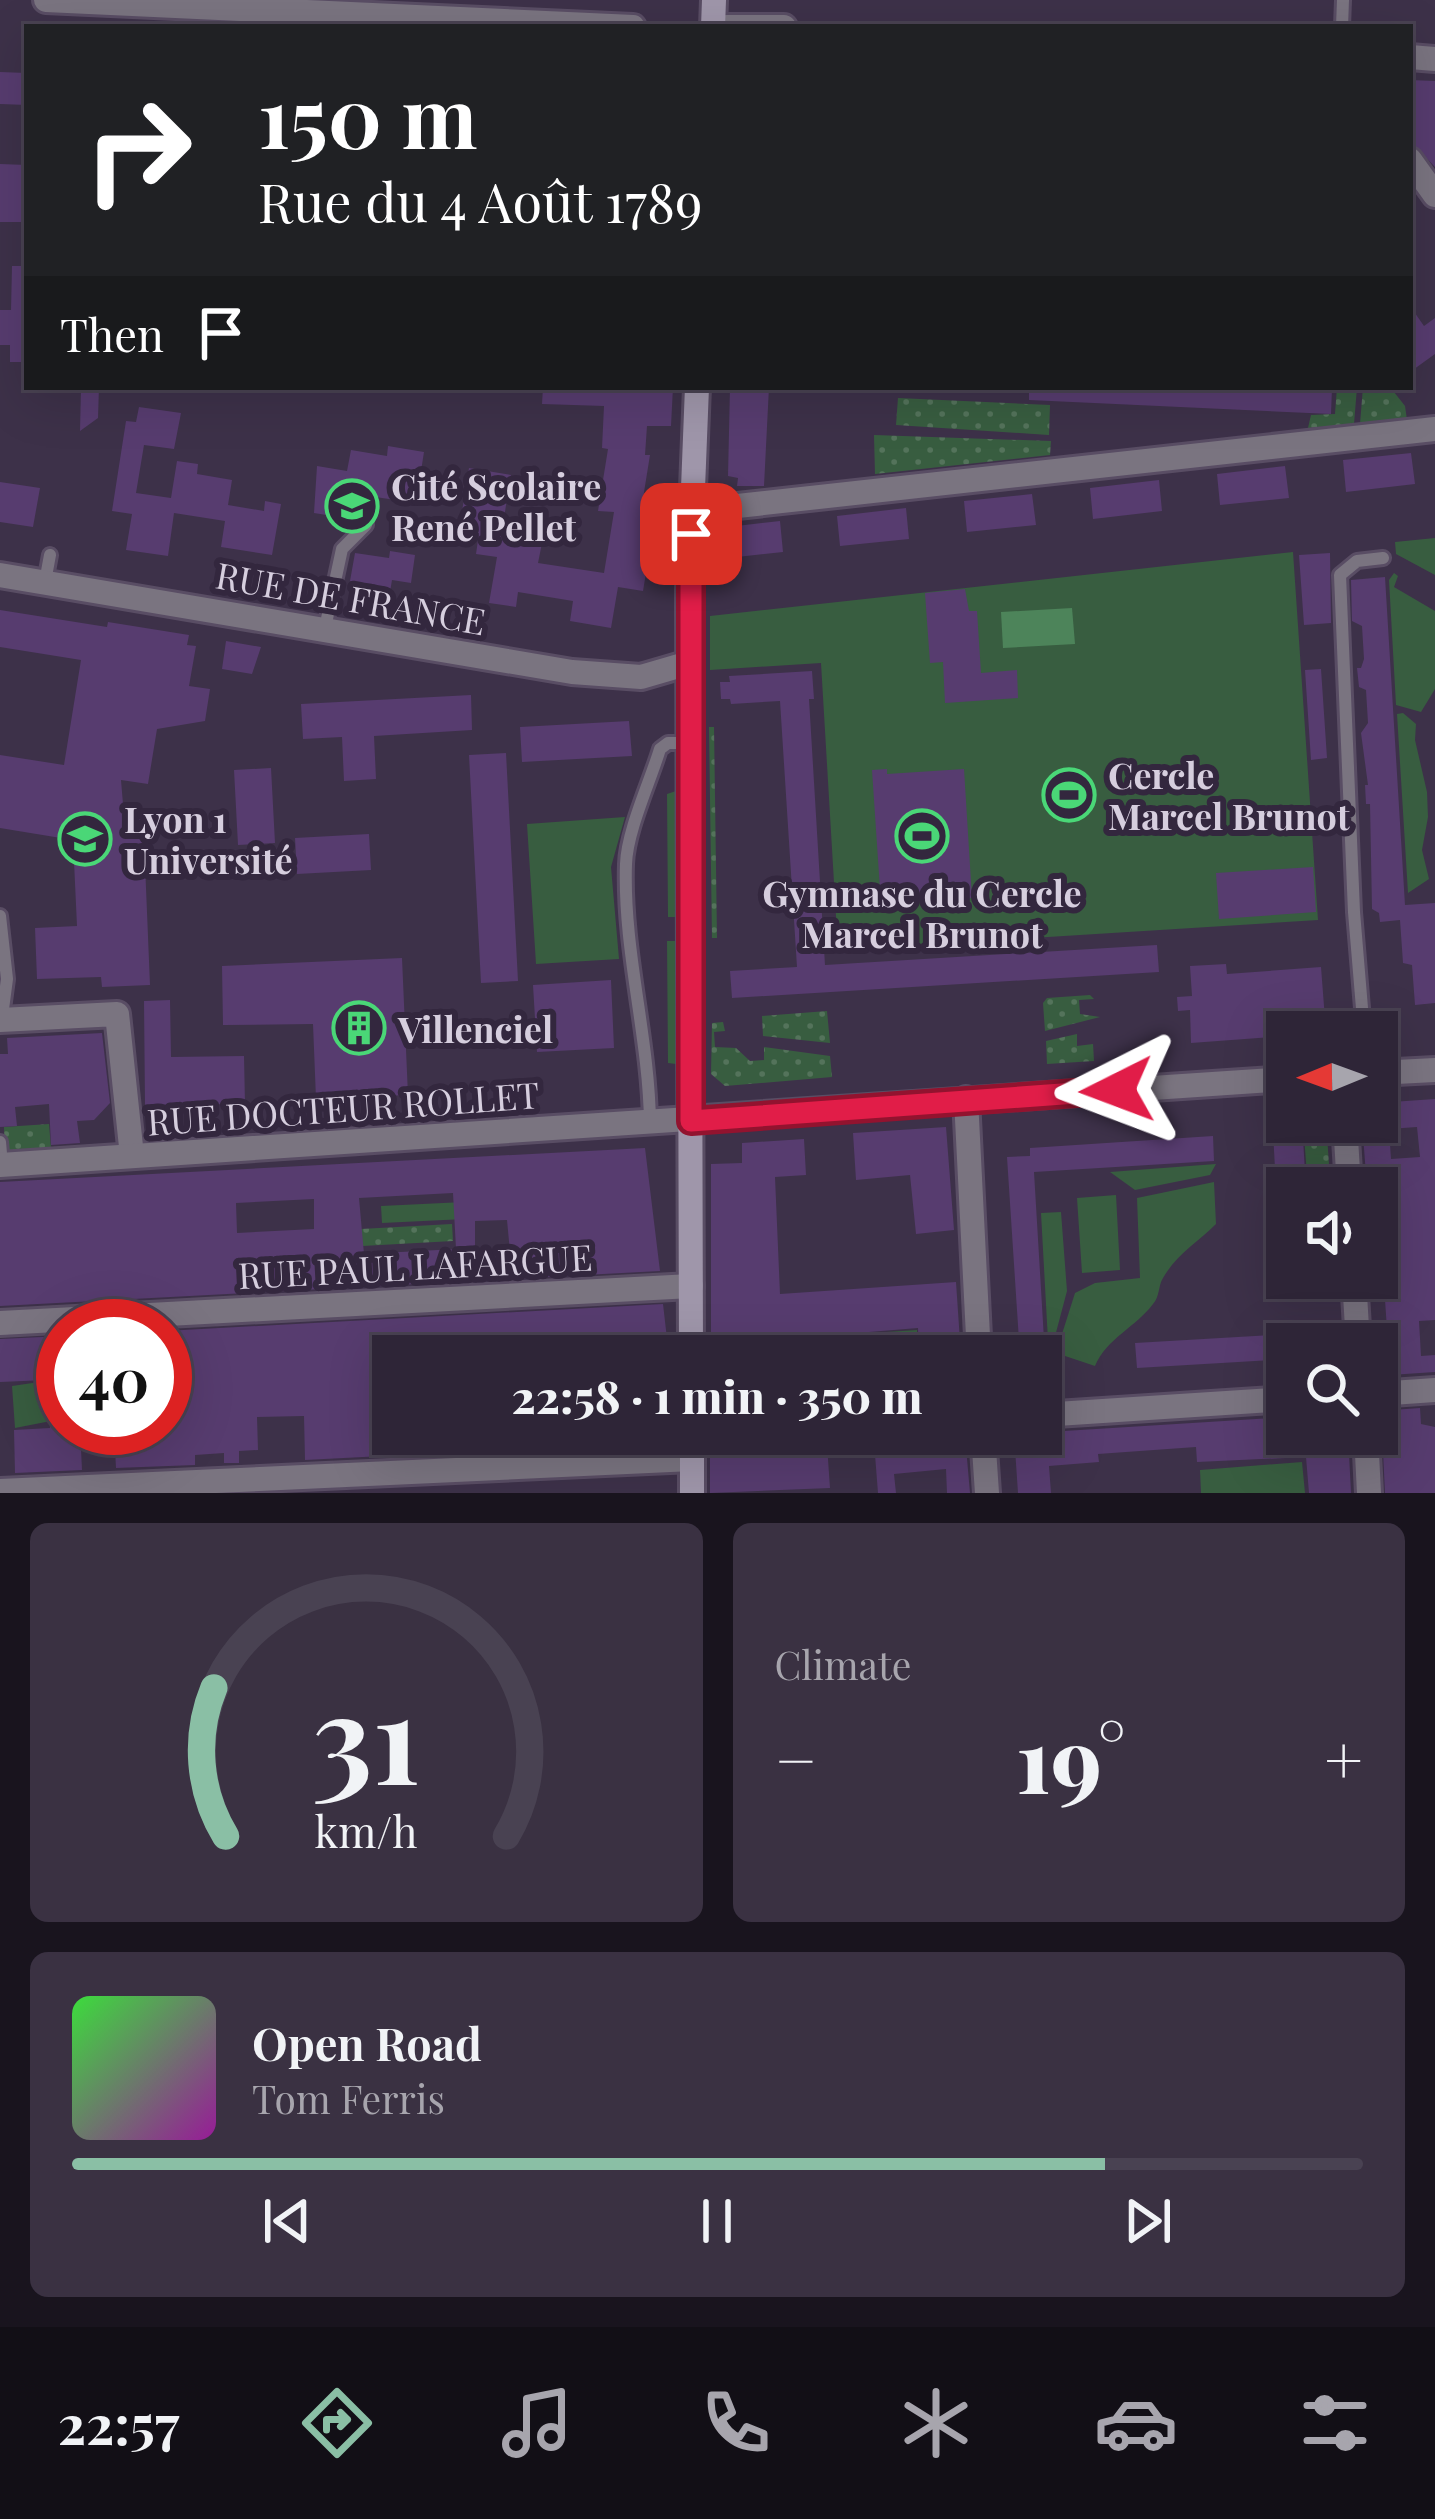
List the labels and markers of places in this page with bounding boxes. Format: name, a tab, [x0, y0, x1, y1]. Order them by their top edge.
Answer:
place label: Cité Scolaire René Pellet	[391, 461, 601, 550]
school or university icon: Cité Scolaire René Pellet	[324, 478, 380, 534]
pin	[640, 483, 742, 585]
place label: Cercle Marcel Brunot	[1108, 750, 1350, 839]
sports icon: Cercle Marcel Brunot	[1041, 767, 1097, 823]
place label: Lyon 1 Université	[124, 794, 293, 883]
sports icon: Gymnase du Cercle Marcel Brunot	[894, 808, 950, 864]
school or university icon: Lyon 1 Université	[57, 811, 113, 867]
place label: Gymnase du Cercle Marcel Brunot	[762, 868, 1082, 957]
building icon: Villenciel	[331, 1000, 387, 1056]
place label: Villenciel	[397, 1004, 553, 1052]

